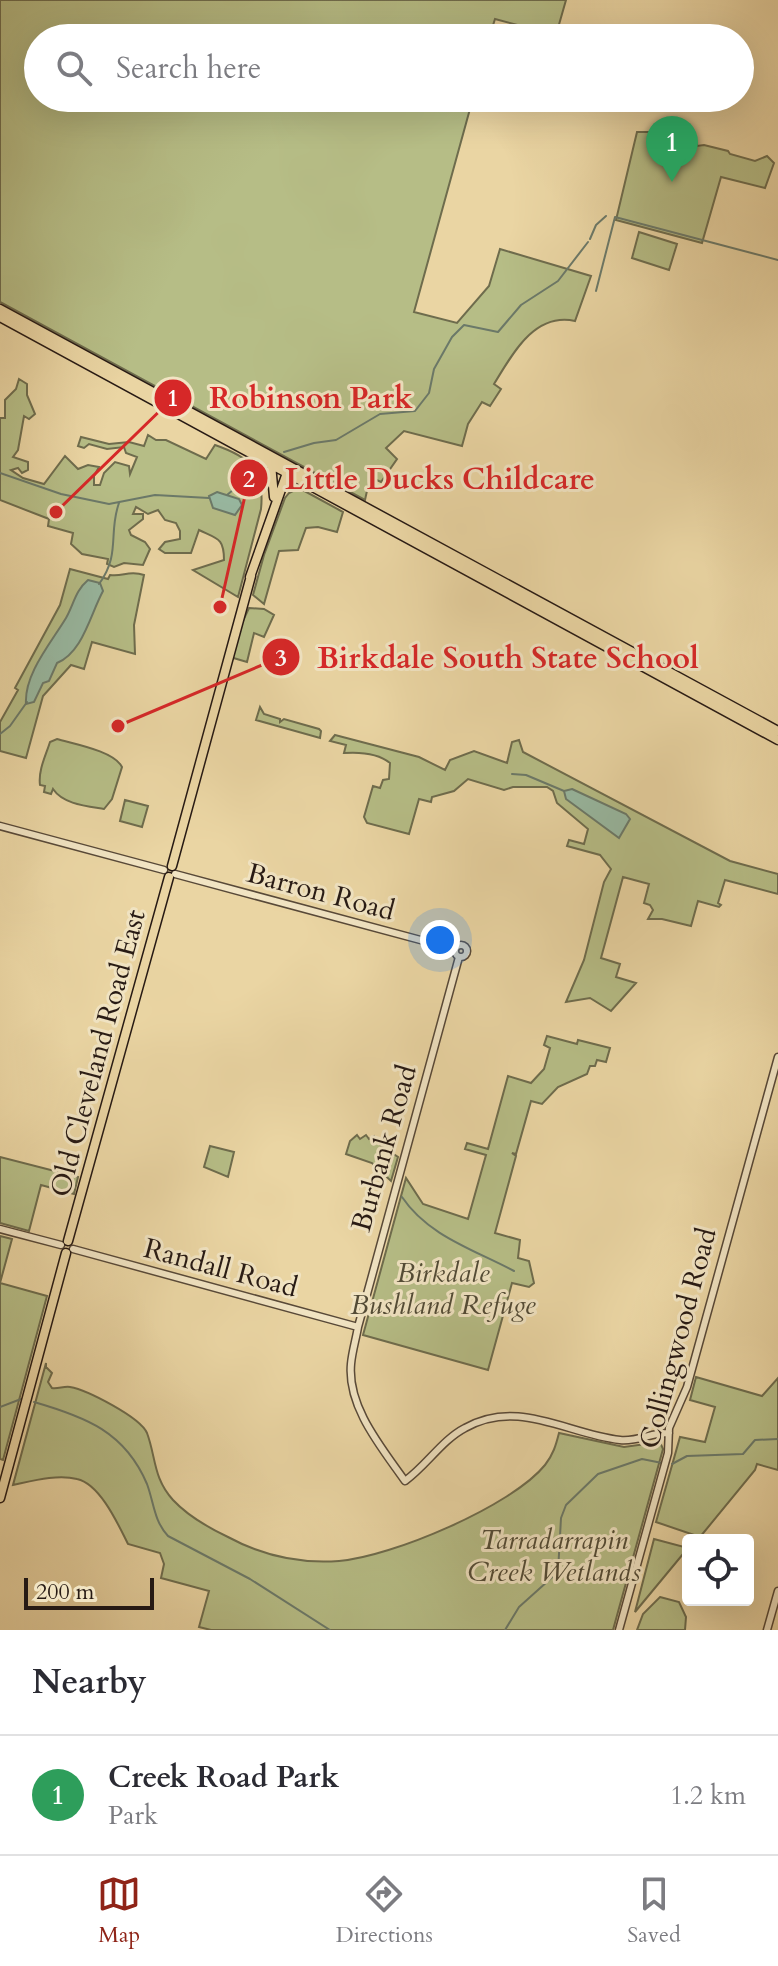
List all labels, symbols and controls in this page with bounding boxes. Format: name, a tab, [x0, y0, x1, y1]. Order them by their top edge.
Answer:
search box	[24, 24, 754, 112]
icon: search	[52, 46, 96, 90]
text: Search here	[116, 48, 261, 89]
pin: 1	[646, 116, 698, 182]
callout: Robinson Park	[153, 371, 429, 425]
text: Robinson Park	[209, 378, 413, 419]
text: 1	[167, 382, 179, 415]
callout: Little Ducks Childcare	[229, 451, 611, 505]
text: Little Ducks Childcare	[285, 459, 595, 500]
text: 2	[243, 463, 255, 496]
callout: Birkdale South State School	[261, 630, 715, 684]
text: Birkdale South State School	[317, 638, 699, 679]
text: 3	[275, 642, 287, 675]
street label: Barron Road	[243, 854, 399, 930]
street label: Old Cleveland Road East	[41, 905, 155, 1201]
your location	[420, 920, 460, 960]
street label: Burbank Road	[342, 1060, 426, 1236]
street label: Collingwood Road	[630, 1224, 726, 1453]
street label: Randall Road	[140, 1229, 302, 1307]
park label: Birkdale Bushland Refuge	[350, 1254, 536, 1324]
park label: Tarradarrapin Creek Wetlands	[467, 1521, 641, 1591]
map controls	[682, 1534, 754, 1606]
button: locate	[682, 1534, 754, 1606]
scale bar	[24, 1574, 154, 1610]
text: 200 m	[36, 1577, 94, 1607]
text: Nearby	[32, 1659, 147, 1705]
text: Creek Road Park	[108, 1757, 339, 1798]
text: 1	[51, 1778, 65, 1813]
text: 1.2 km	[670, 1778, 746, 1813]
text: Park	[108, 1798, 158, 1833]
tab: Map	[97, 1872, 141, 1950]
tab: Directions	[336, 1872, 433, 1950]
tab: Saved	[627, 1872, 681, 1950]

